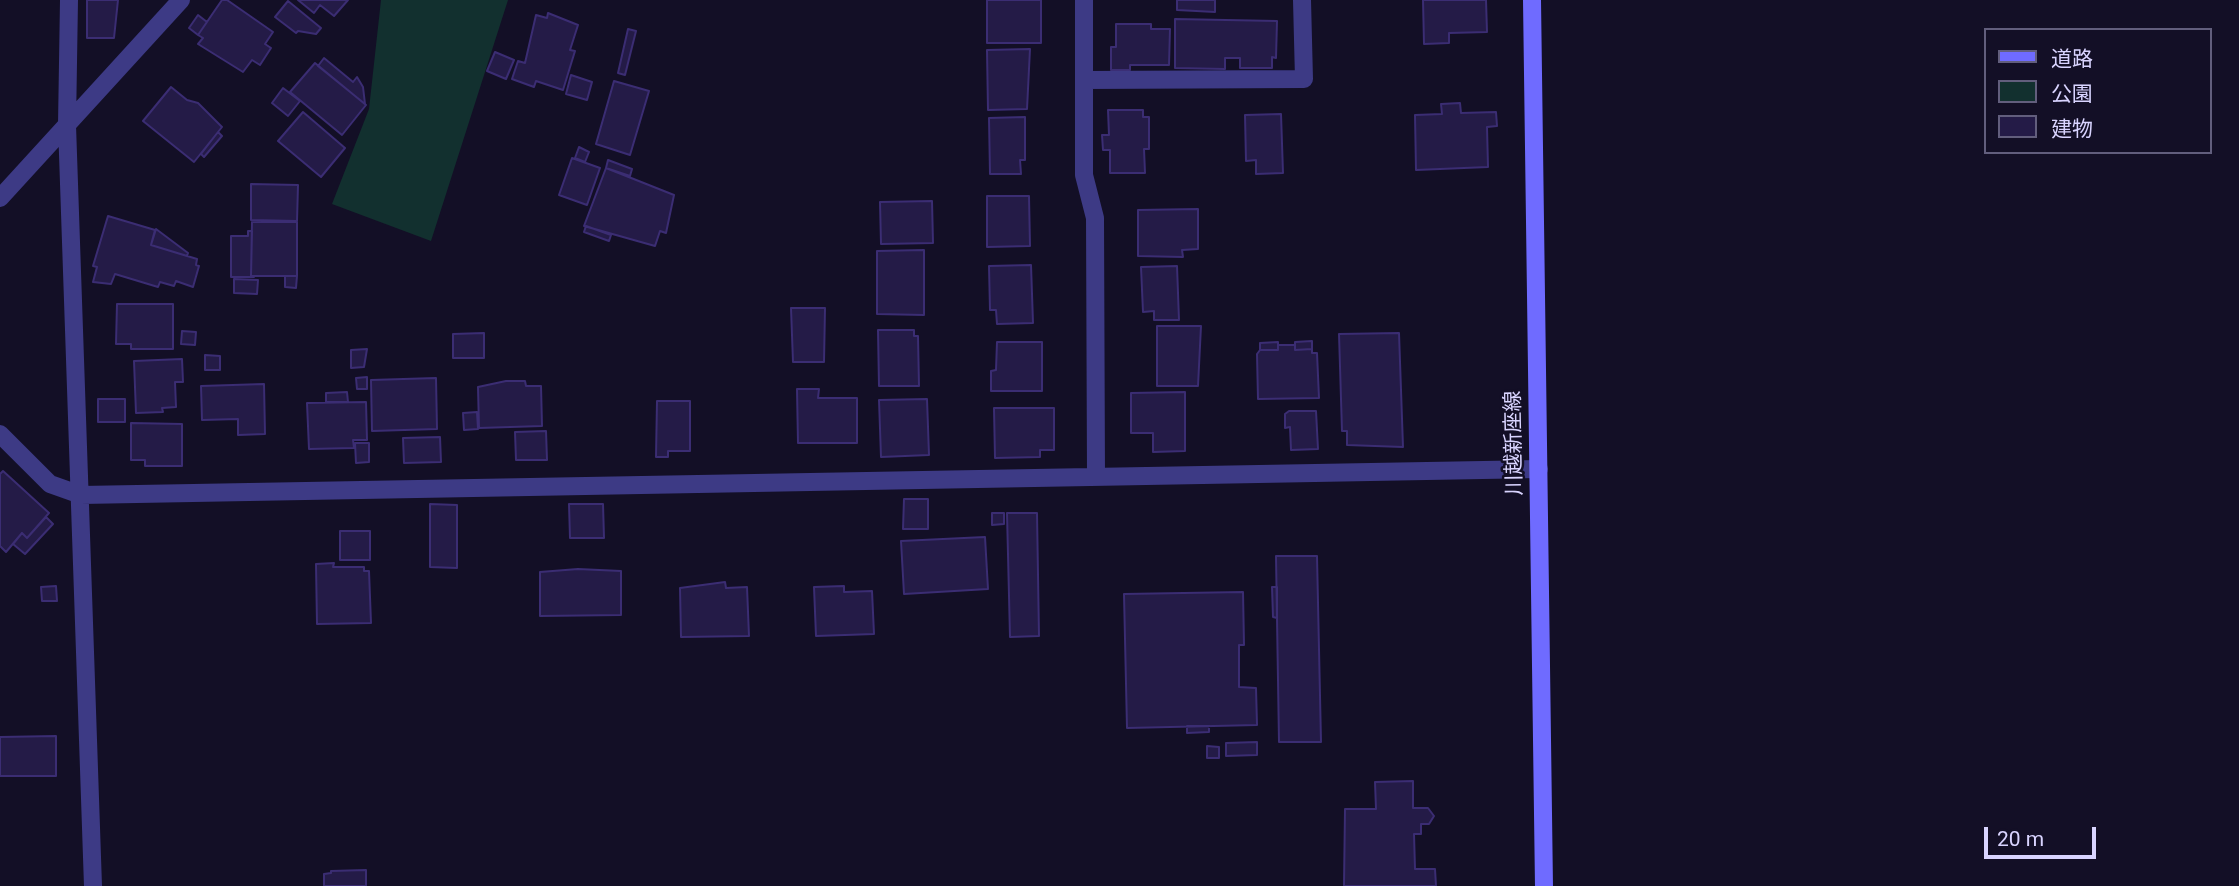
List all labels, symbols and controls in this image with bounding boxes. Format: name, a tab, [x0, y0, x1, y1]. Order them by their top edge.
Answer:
legend	[1983, 28, 2211, 154]
text: 道路	[2051, 47, 2093, 71]
text: 公園	[2051, 82, 2093, 106]
text: 建物	[2051, 117, 2093, 141]
street label: 川越新座線	[1501, 390, 1529, 496]
scale bar	[1987, 812, 2099, 856]
text: 20 m	[1997, 827, 2044, 851]

